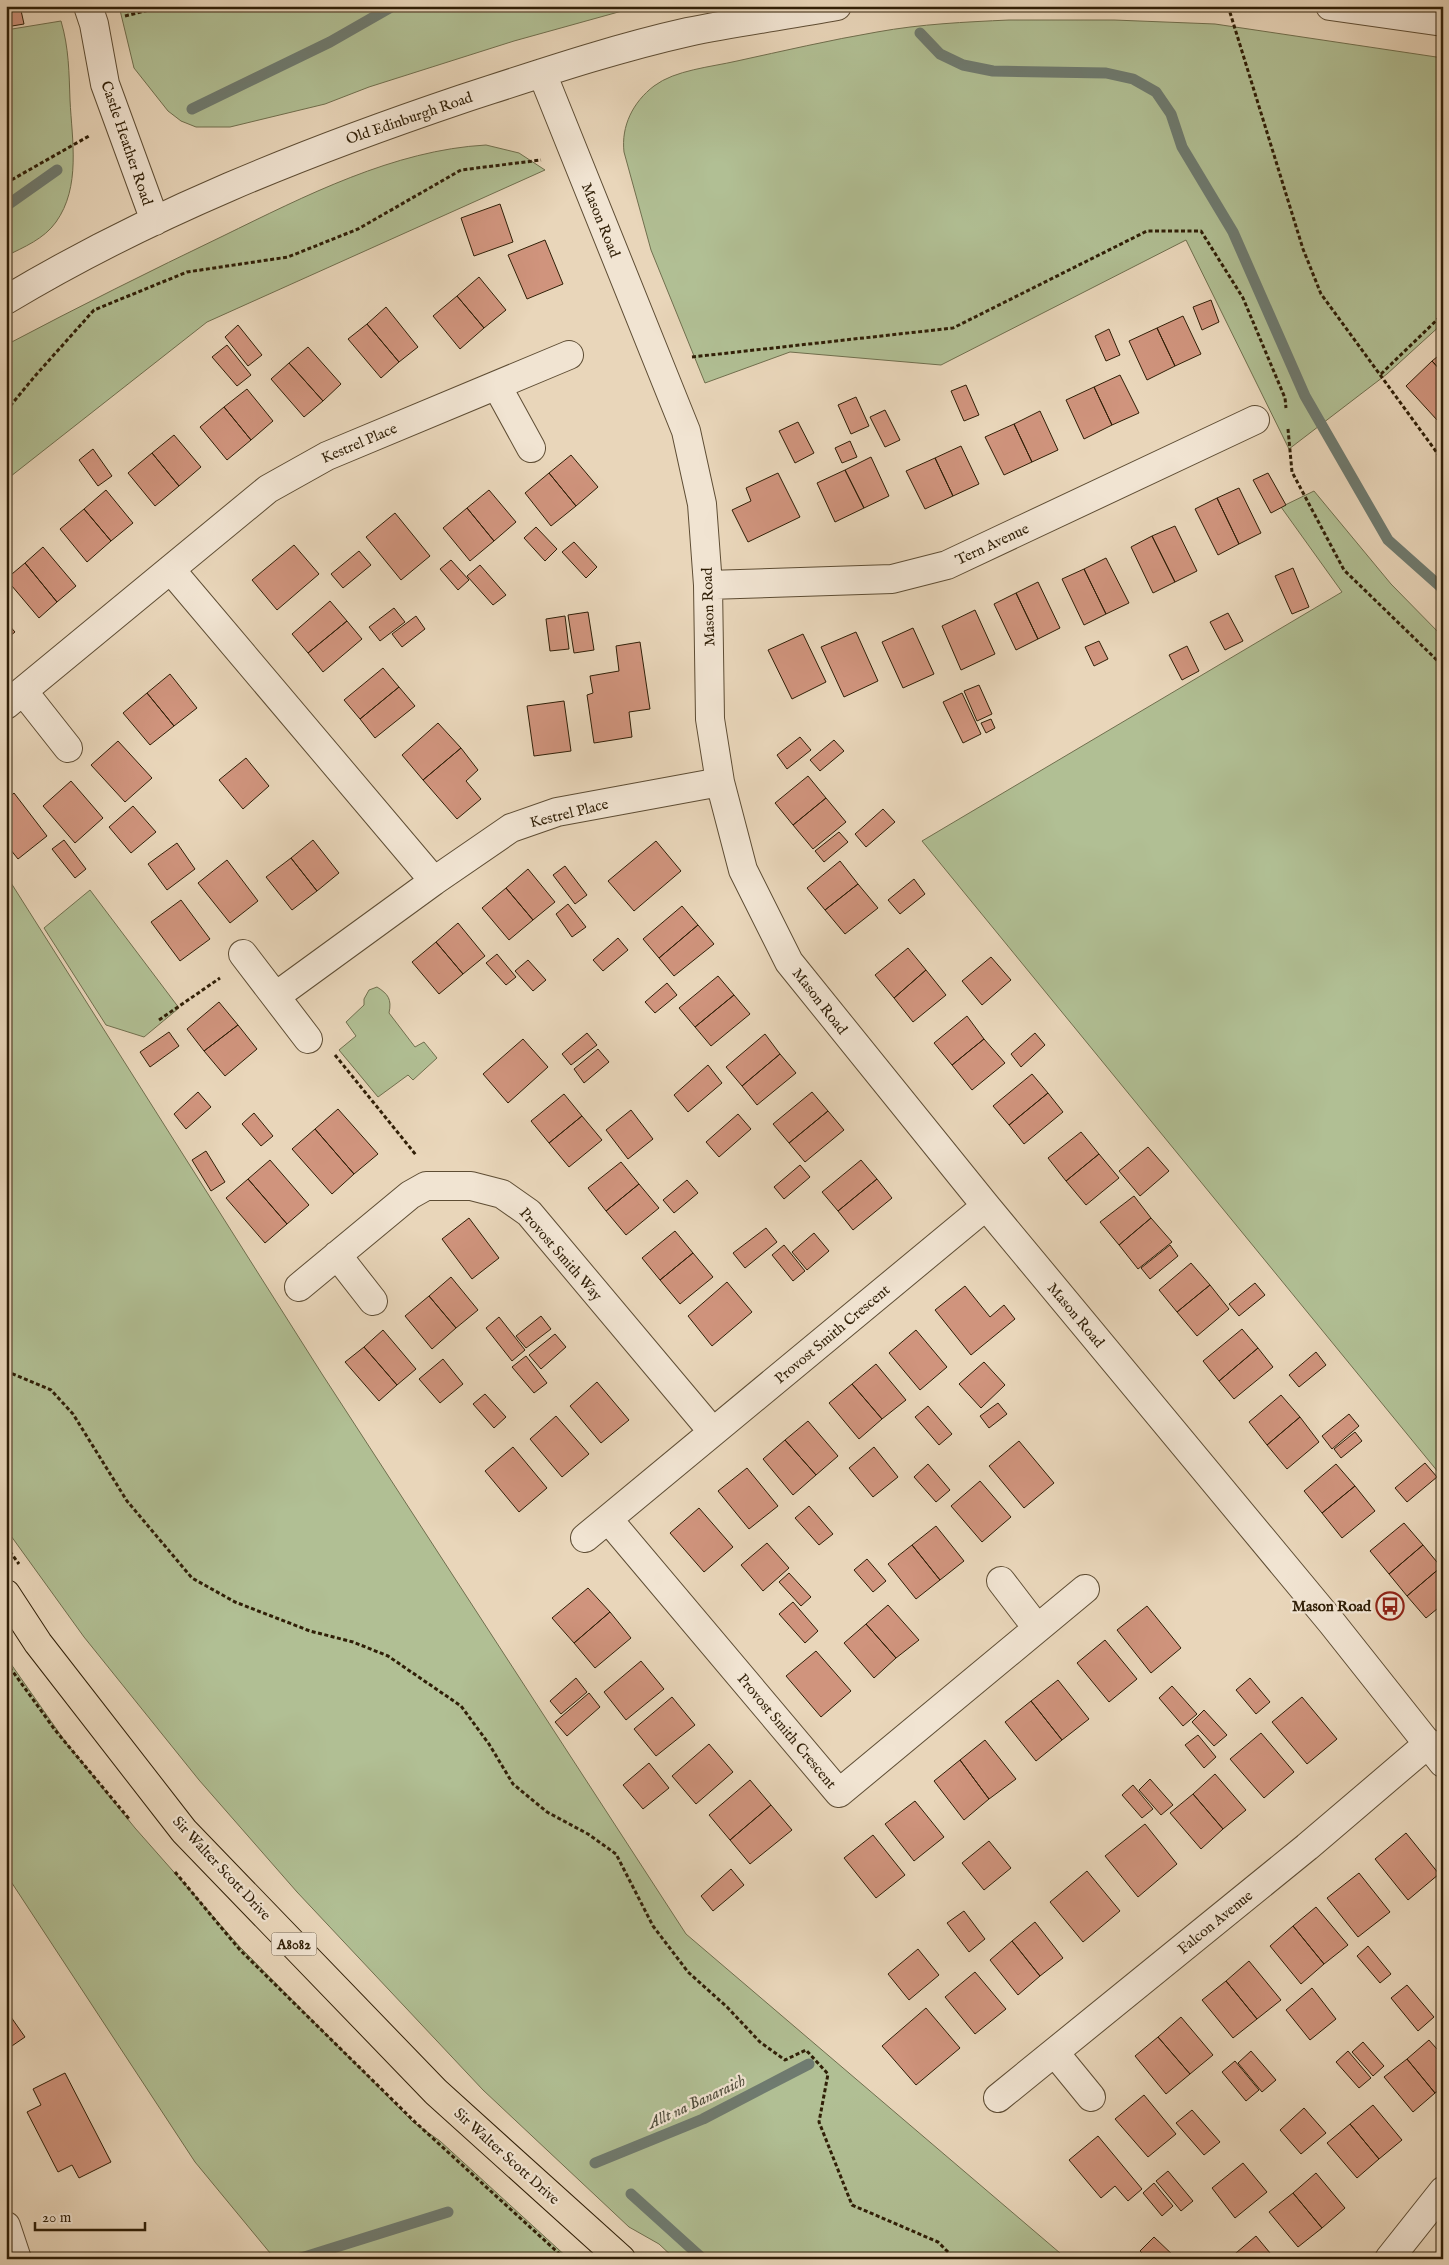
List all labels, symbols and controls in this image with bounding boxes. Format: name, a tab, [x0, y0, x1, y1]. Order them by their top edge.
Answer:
street label: Castle Heather Road	[96, 78, 157, 209]
street label: Old Edinburgh Road	[343, 88, 476, 149]
street label: Mason Road	[577, 180, 625, 261]
street label: Kestrel Place	[318, 419, 400, 468]
street label: Tern Avenue	[952, 519, 1032, 570]
street label: Mason Road	[698, 566, 719, 647]
street label: Kestrel Place	[528, 795, 611, 832]
street label: Mason Road	[788, 964, 852, 1039]
street label: Provost Smith Way	[515, 1204, 607, 1305]
street label: Mason Road	[1043, 1279, 1109, 1352]
street label: Provost Smith Crescent	[771, 1281, 894, 1388]
bus stop icon: Mason Road	[1375, 1591, 1405, 1621]
place label: Mason Road	[1292, 1597, 1372, 1616]
street label: Provost Smith Crescent	[733, 1670, 840, 1793]
street label: Sir Walter Scott Drive	[168, 1812, 275, 1925]
street label: Falcon Avenue	[1174, 1886, 1257, 1959]
road number: A8082	[272, 1932, 316, 1956]
water label: Allt na Banaraich	[643, 2071, 749, 2135]
street label: Sir Walter Scott Drive	[450, 2104, 564, 2209]
scale bar	[35, 2200, 145, 2232]
text: 20 m	[42, 2208, 72, 2227]

